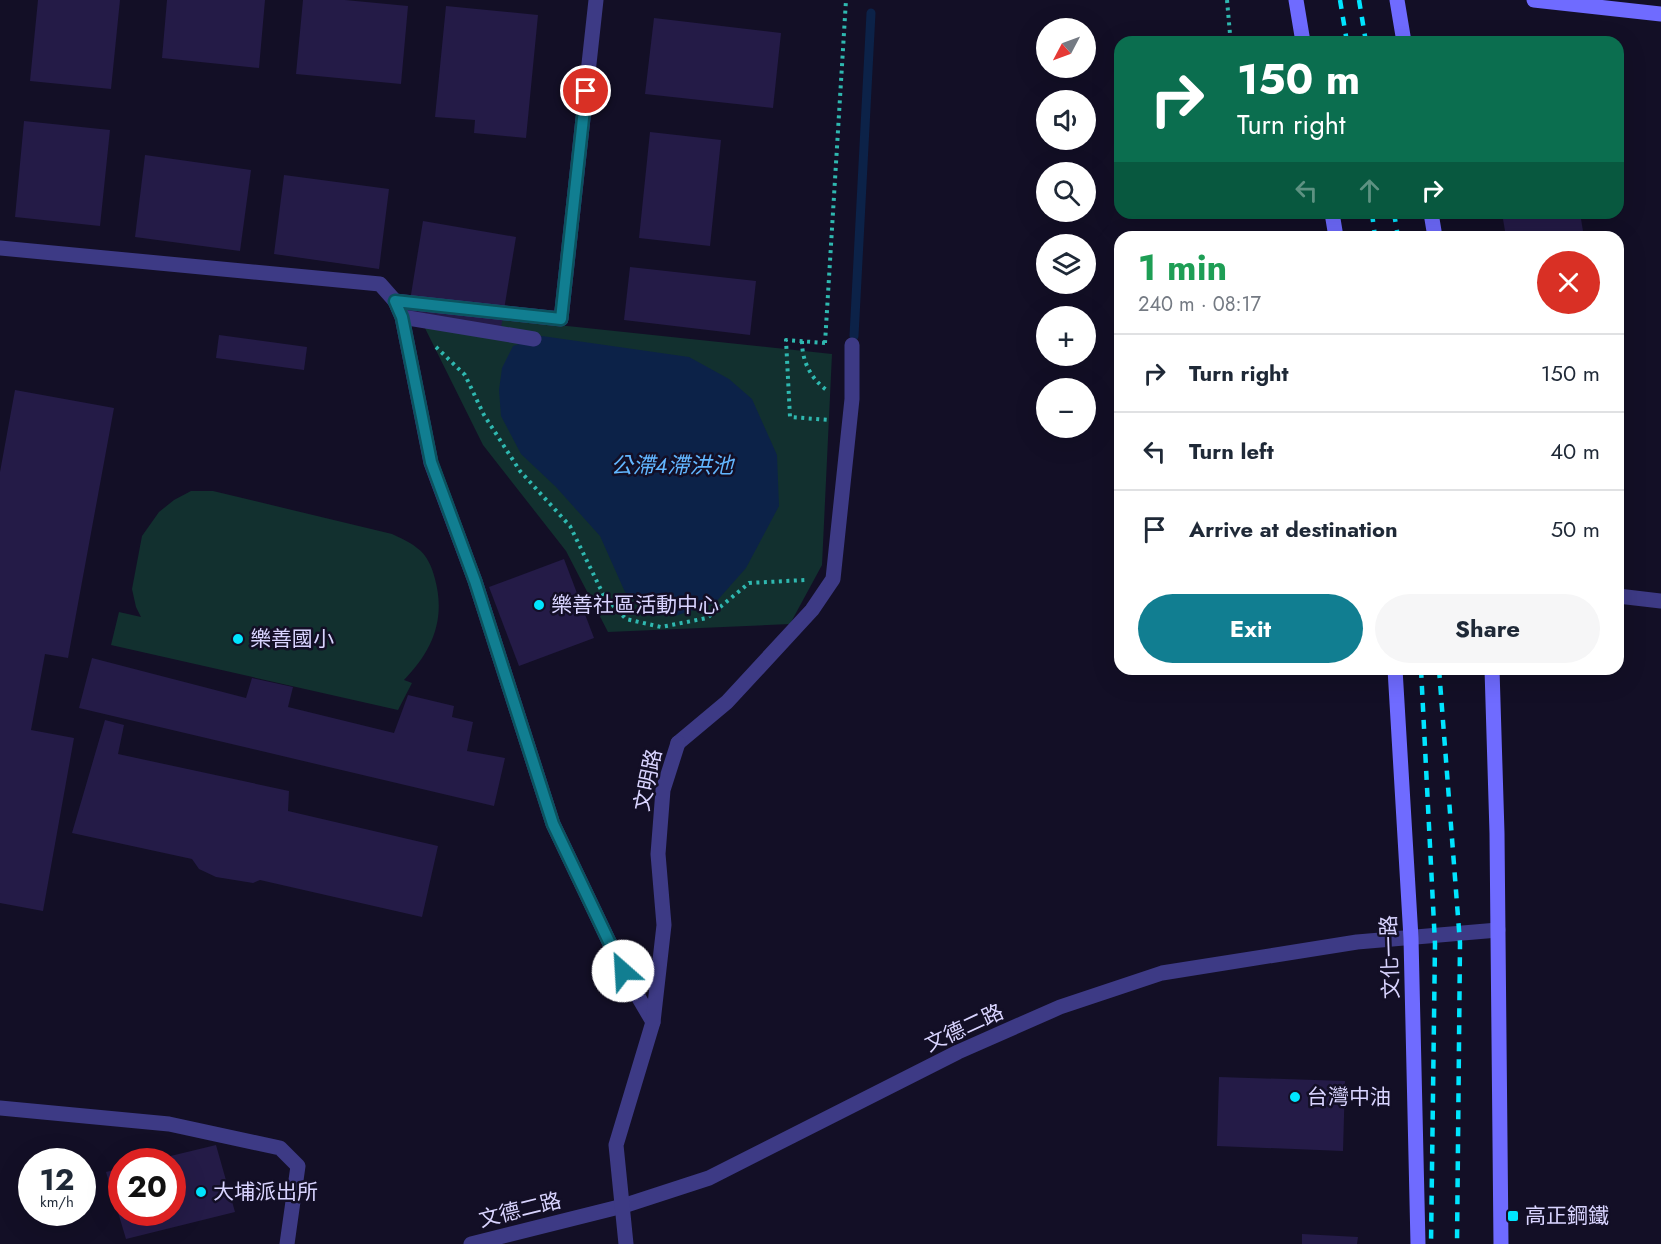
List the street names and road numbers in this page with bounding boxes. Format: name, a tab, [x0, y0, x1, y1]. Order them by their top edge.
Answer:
street label: 文明路	[627, 746, 669, 814]
street label: 文化一路	[1374, 915, 1406, 999]
street label: 文德二路	[920, 997, 1008, 1059]
street label: 文德二路	[476, 1185, 564, 1235]

